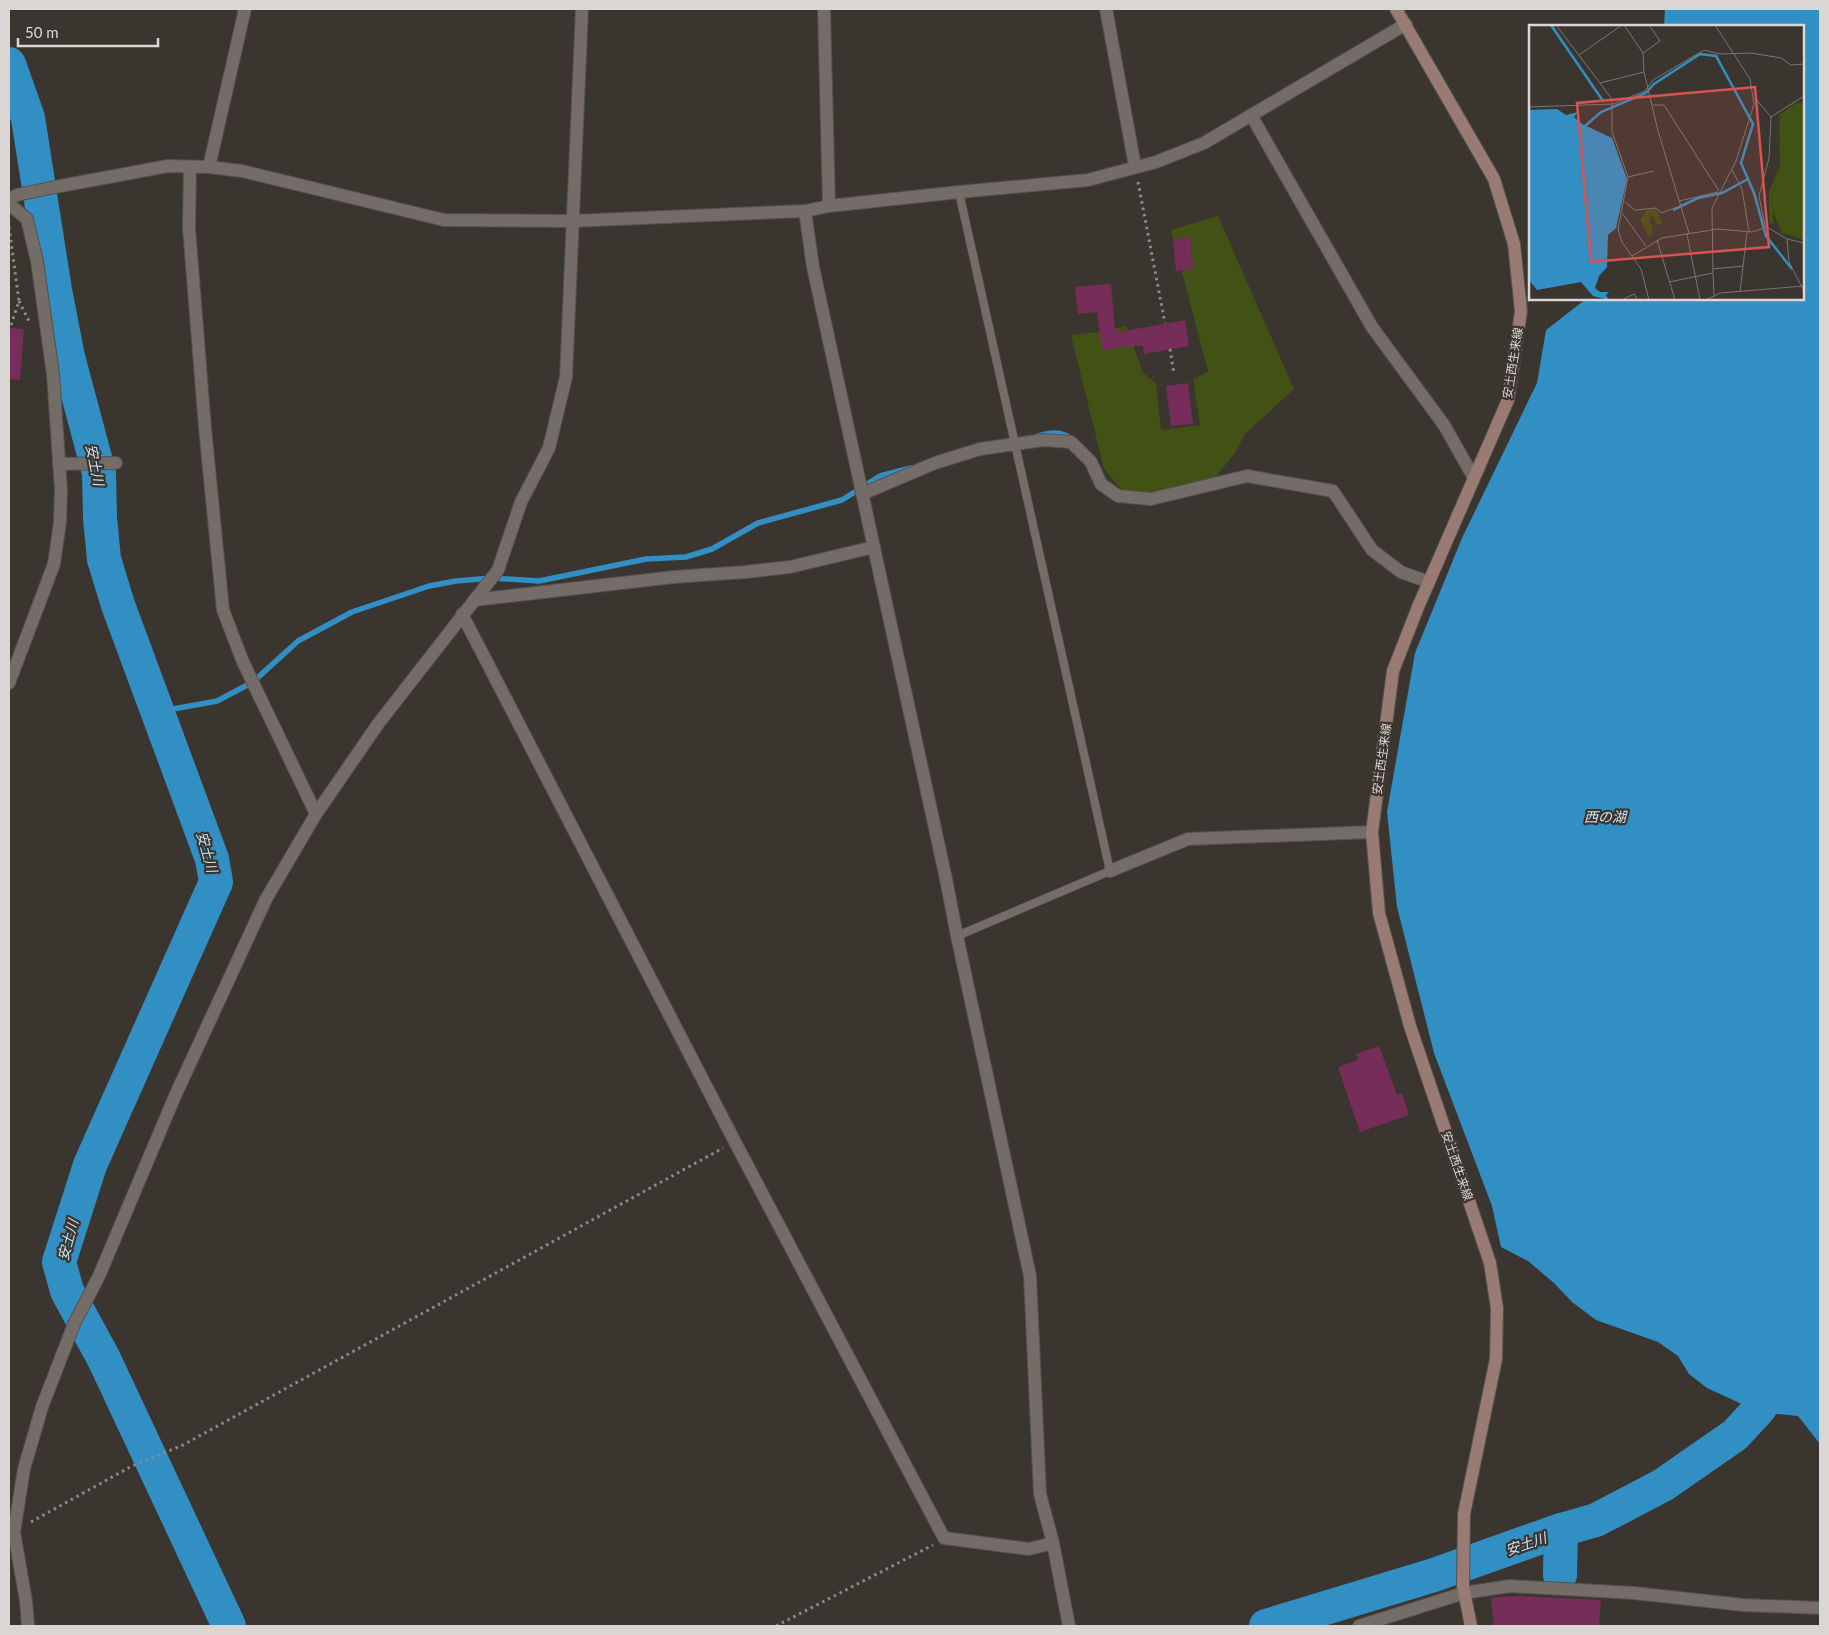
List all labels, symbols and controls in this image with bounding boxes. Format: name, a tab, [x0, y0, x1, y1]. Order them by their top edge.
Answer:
scale bar	[18, 15, 158, 47]
text: 50 m	[25, 23, 59, 41]
inset map	[1529, 25, 1804, 300]
street label: 安土西生来線	[1499, 326, 1526, 400]
water label: 安土川	[83, 443, 108, 489]
street label: 安土西生来線	[1369, 722, 1394, 796]
water label: 西の湖	[1584, 808, 1628, 825]
water label: 安土川	[194, 829, 222, 876]
street label: 安土西生来線	[1439, 1129, 1476, 1202]
water label: 安土川	[54, 1215, 82, 1262]
water label: 安土川	[1503, 1528, 1550, 1558]

